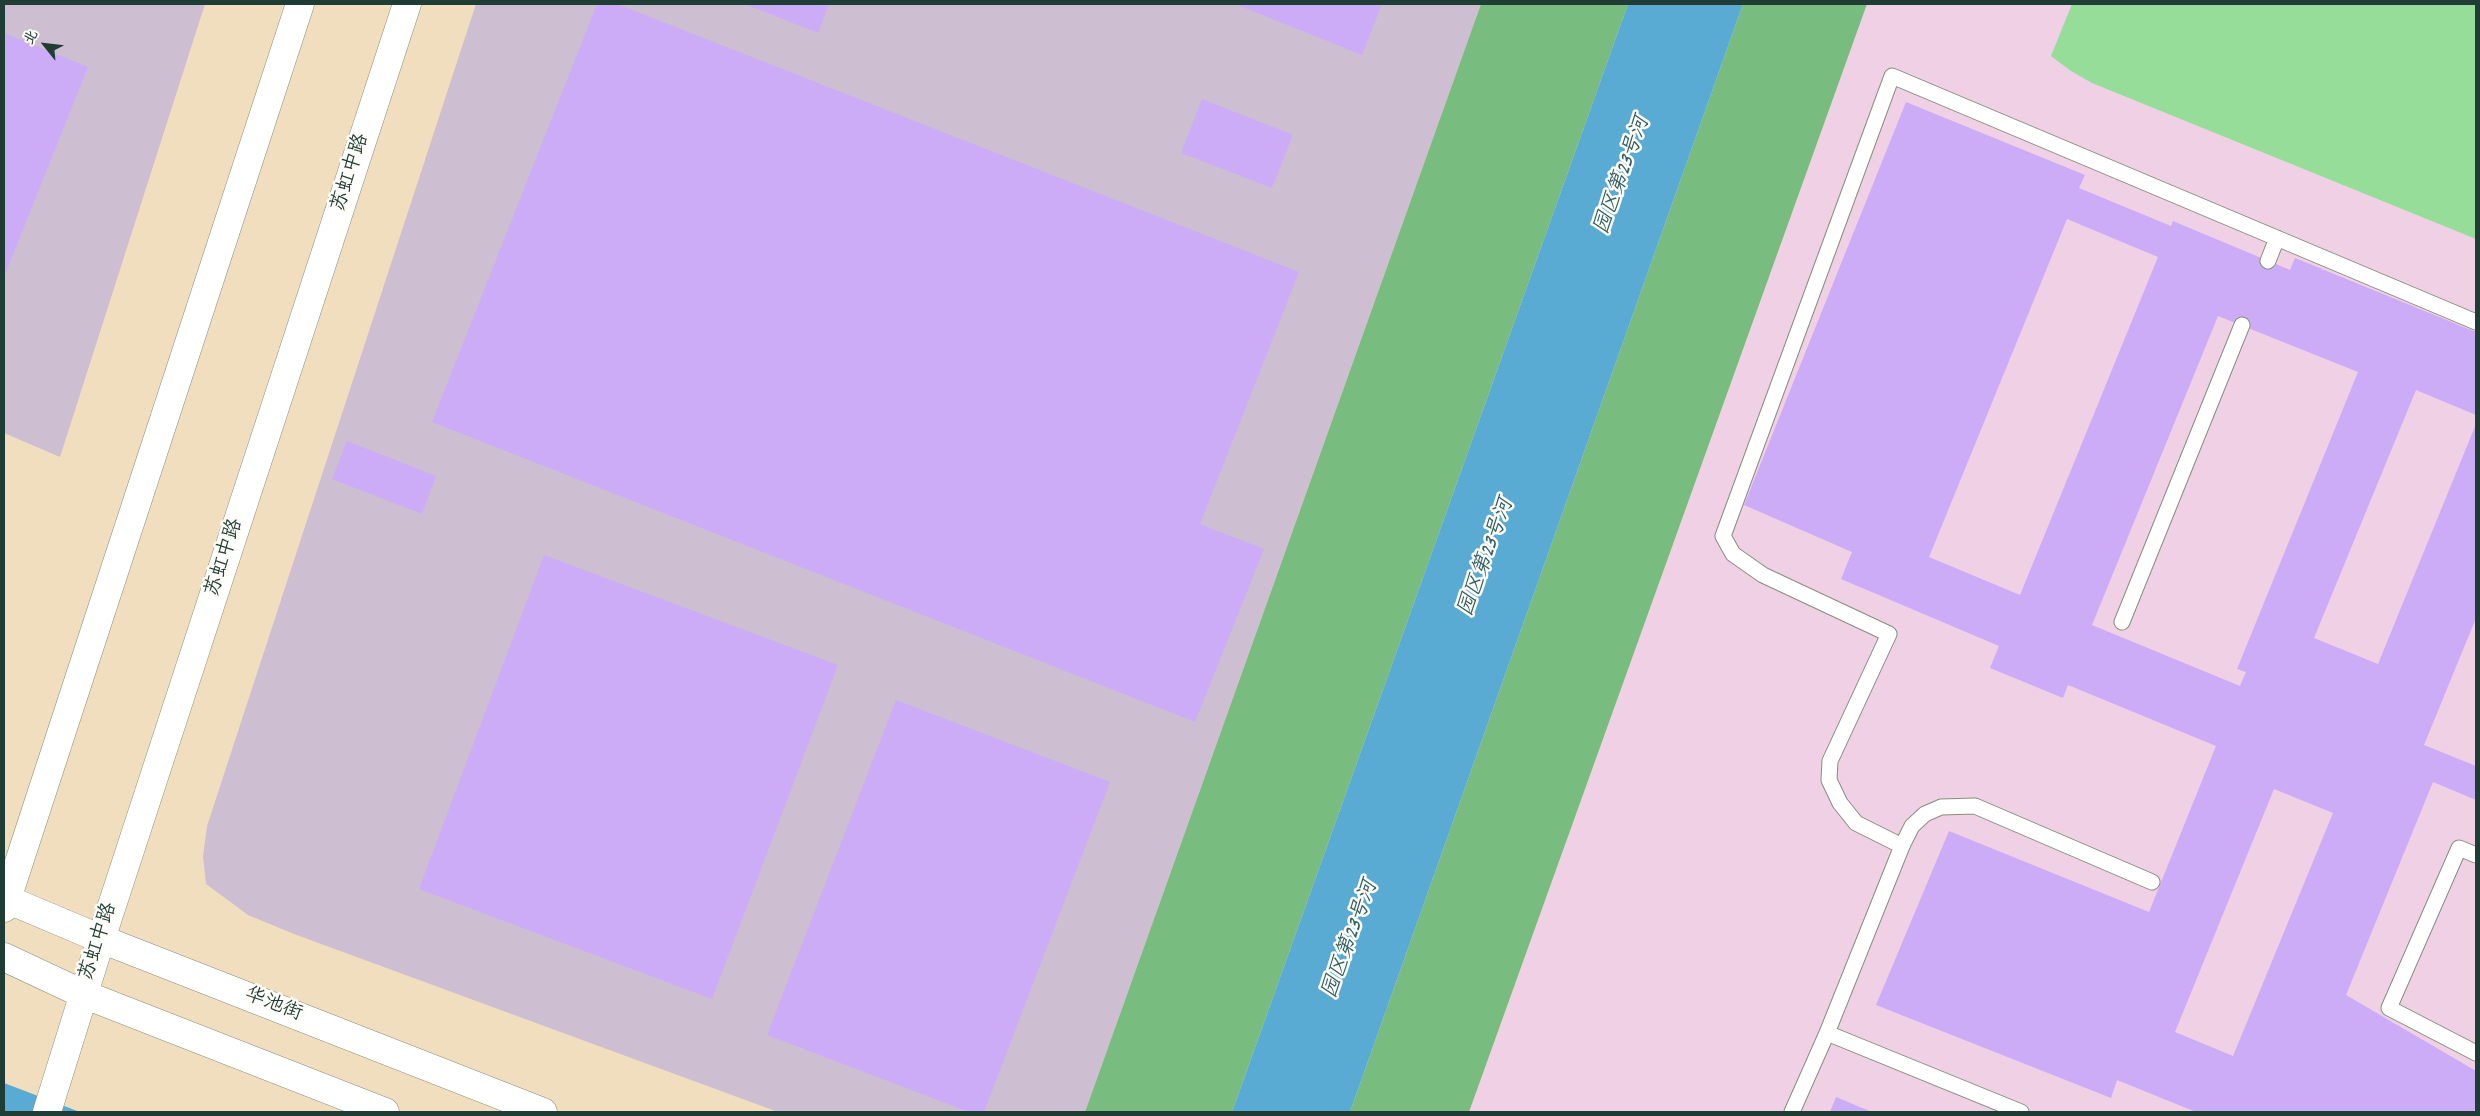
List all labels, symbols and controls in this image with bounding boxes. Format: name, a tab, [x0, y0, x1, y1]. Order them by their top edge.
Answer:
north arrow	[20, 20, 70, 70]
text: 北	[20, 27, 44, 49]
water label: 园区第23号河	[1591, 114, 1657, 238]
street label: 苏虹中路	[328, 131, 376, 215]
water label: 园区第23号河	[1455, 496, 1521, 620]
street label: 苏虹中路	[202, 516, 250, 600]
water label: 园区第23号河	[1319, 878, 1385, 1002]
street label: 苏虹中路	[76, 900, 124, 984]
street label: 华池街	[241, 984, 305, 1028]

